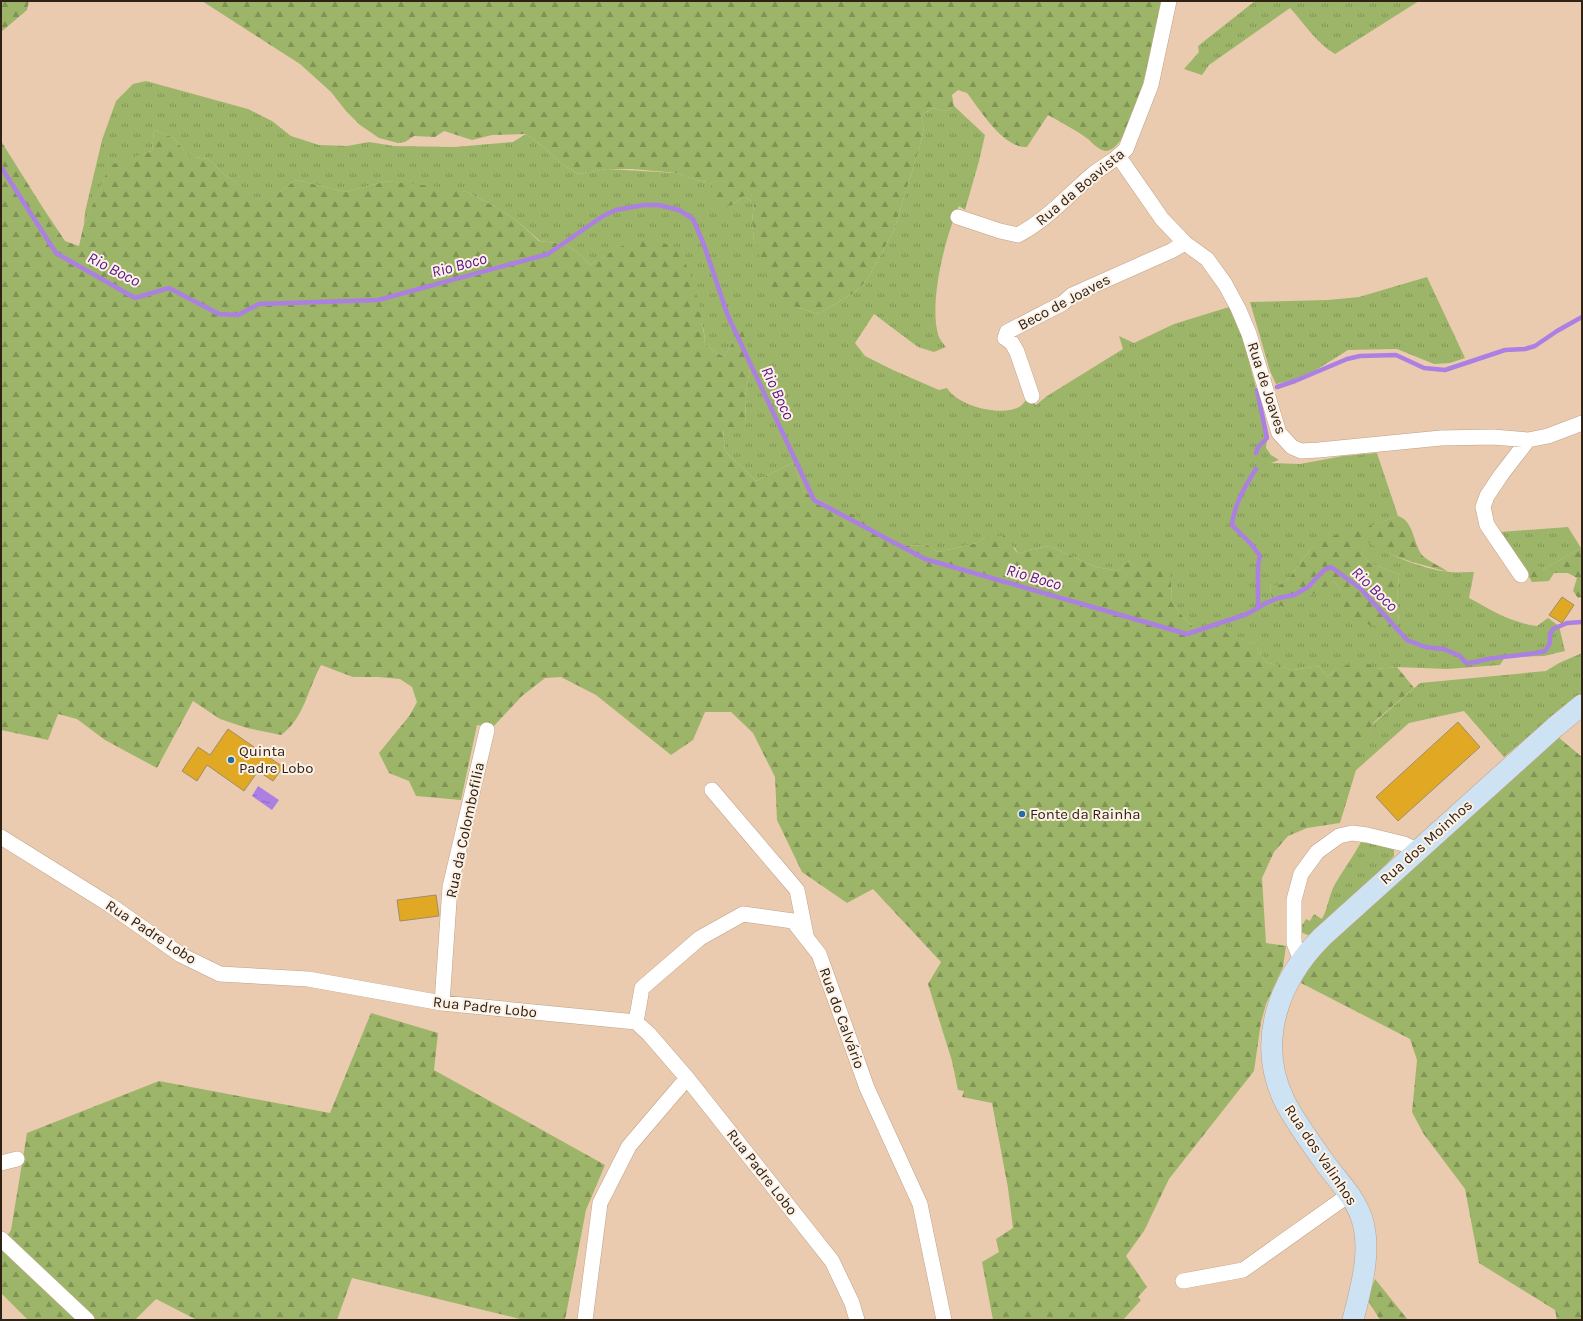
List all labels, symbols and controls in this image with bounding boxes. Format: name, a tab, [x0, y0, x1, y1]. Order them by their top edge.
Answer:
street label: Rua da Boavista	[1032, 145, 1128, 229]
water label: Rio Boco	[85, 248, 144, 290]
water label: Rio Boco	[429, 248, 489, 281]
street label: Beco de Joaves	[1015, 270, 1113, 334]
street label: Rua de Joaves	[1244, 340, 1290, 436]
water label: Rio Boco	[757, 363, 799, 423]
water label: Rio Boco	[1004, 560, 1064, 594]
water label: Rio Boco	[1348, 563, 1402, 616]
place label: Quinta Padre Lobo	[239, 742, 313, 777]
marker: Quinta Padre Lobo	[226, 755, 236, 765]
street label: Rua da Colombofilia	[442, 761, 488, 899]
street label: Rua dos Moinhos	[1376, 796, 1476, 888]
place label: Fonte da Rainha	[1030, 805, 1141, 823]
marker: Fonte da Rainha	[1017, 809, 1027, 819]
street label: Rua Padre Lobo	[102, 896, 200, 968]
street label: Rua do Calvário	[815, 965, 869, 1071]
street label: Rua Padre Lobo	[432, 993, 538, 1021]
street label: Rua dos Valinhos	[1281, 1101, 1361, 1209]
street label: Rua Padre Lobo	[723, 1125, 801, 1219]

